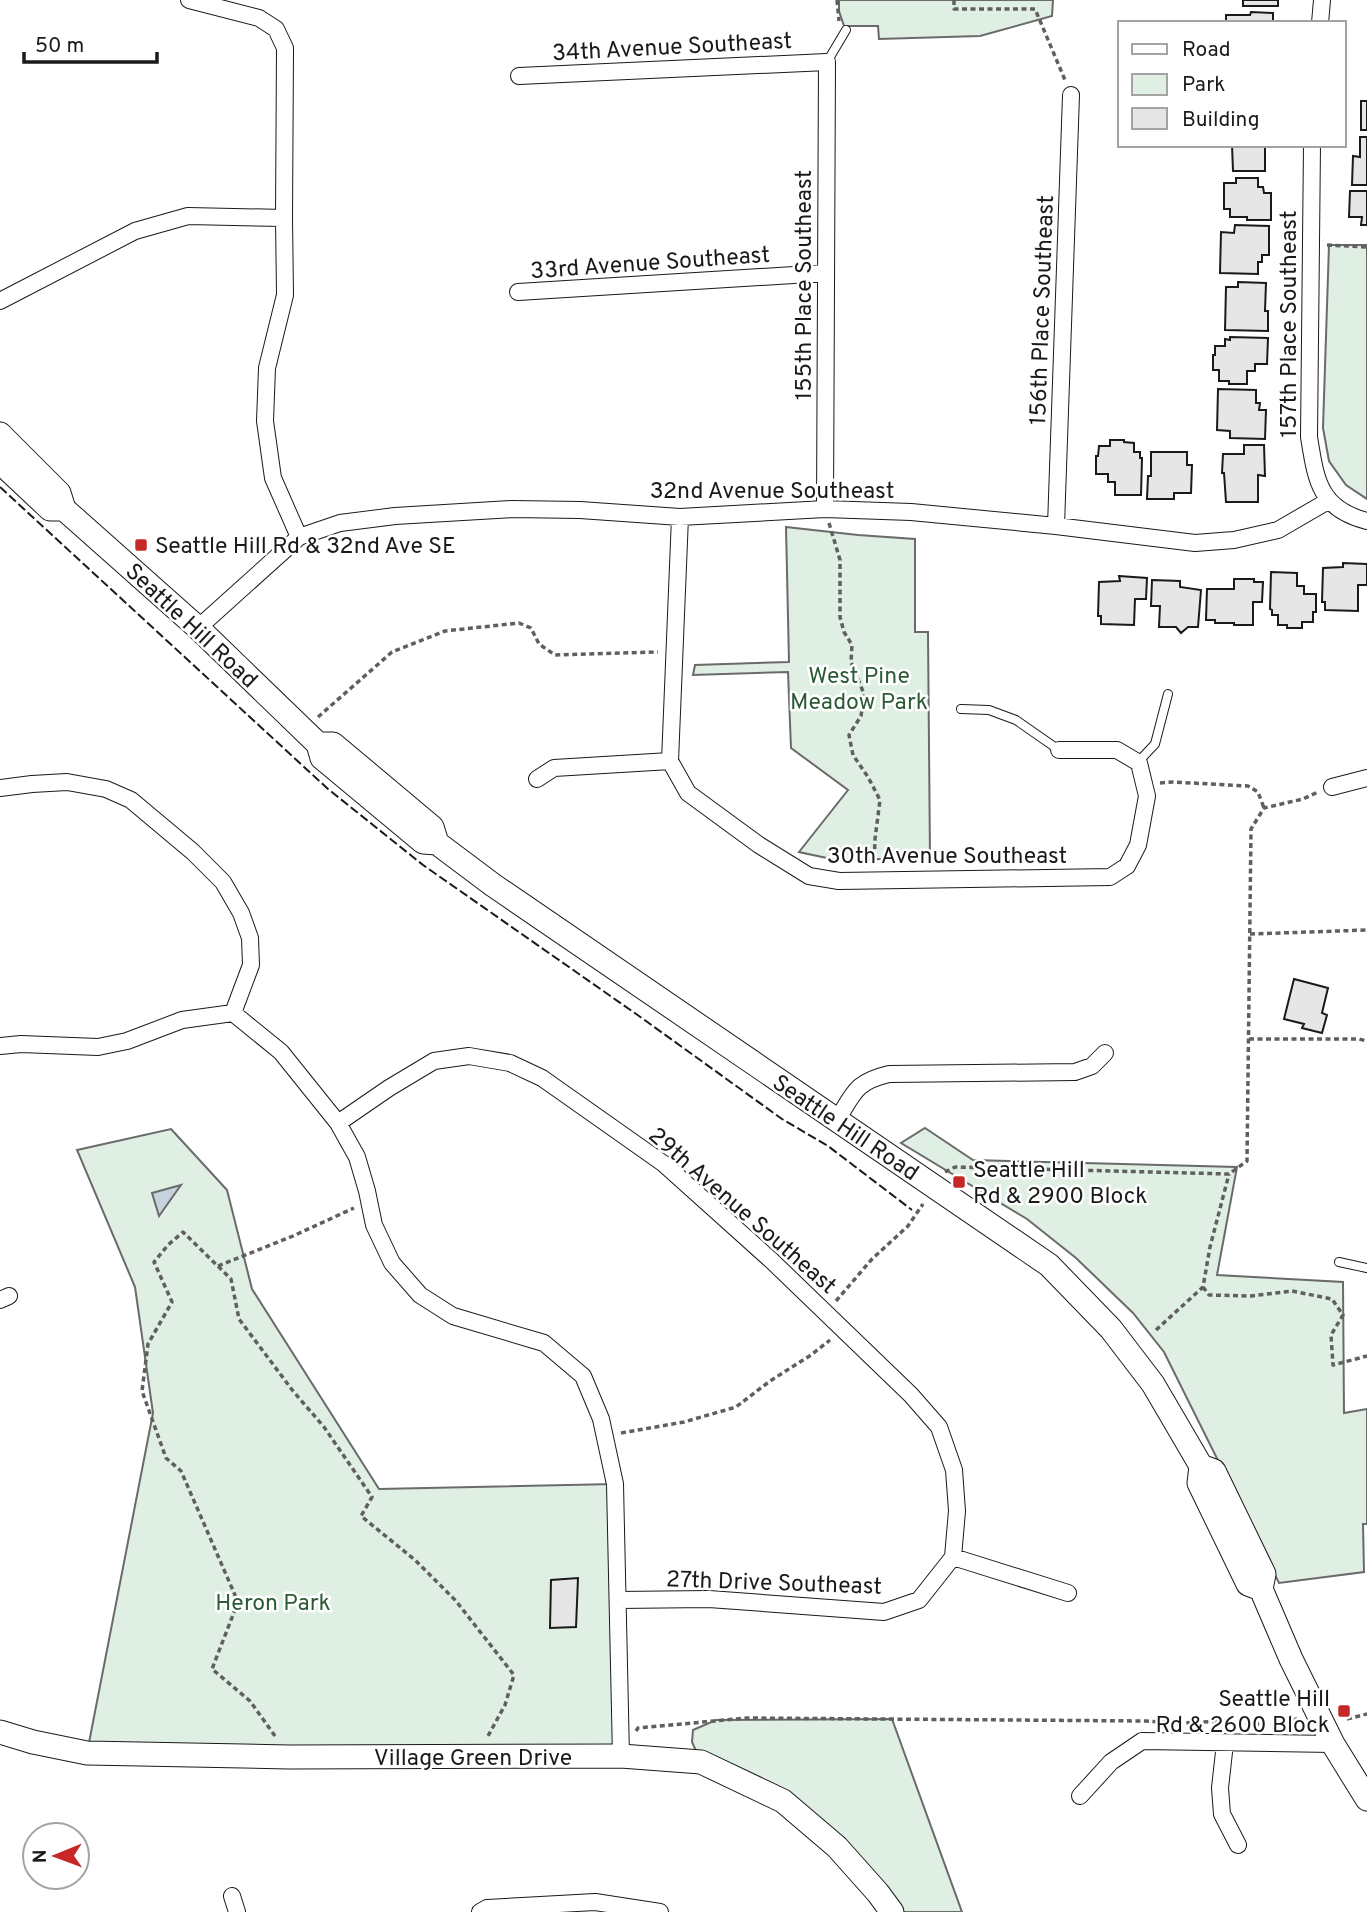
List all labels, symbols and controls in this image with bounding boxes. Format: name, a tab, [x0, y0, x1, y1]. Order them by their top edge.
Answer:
scale bar	[24, 21, 158, 65]
legend	[1118, 21, 1346, 147]
street label: 34th Avenue Southeast	[551, 28, 793, 69]
text: 50 m	[35, 33, 84, 60]
text: Road	[1182, 37, 1231, 64]
text: Park	[1182, 72, 1225, 99]
text: Building	[1182, 107, 1260, 134]
street label: 155th Place Southeast	[791, 170, 820, 400]
street label: 156th Place Southeast	[1025, 195, 1062, 425]
street label: 157th Place Southeast	[1276, 210, 1305, 438]
street label: 33rd Avenue Southeast	[529, 242, 771, 287]
street label: 32nd Avenue Southeast	[650, 478, 894, 507]
place label: Seattle Hill Rd & 32nd Ave SE	[155, 533, 456, 562]
marker: Seattle Hill Rd & 32nd Ave SE	[133, 537, 149, 553]
street label: Seattle Hill Road	[118, 558, 262, 696]
park label: West Pine Meadow Park	[790, 663, 928, 718]
street label: 30th Avenue Southeast	[827, 843, 1067, 872]
street label: Seattle Hill Road	[766, 1069, 923, 1189]
street label: 29th Avenue Southeast	[641, 1122, 841, 1302]
place label: Seattle Hill Rd & 2900 Block	[973, 1157, 1147, 1212]
marker: Seattle Hill Rd & 2900 Block	[951, 1174, 967, 1190]
street label: 27th Drive Southeast	[666, 1566, 882, 1603]
park label: Heron Park	[215, 1590, 331, 1619]
place label: Seattle Hill Rd & 2600 Block	[1155, 1686, 1330, 1741]
marker: Seattle Hill Rd & 2600 Block	[1336, 1703, 1352, 1719]
street label: Village Green Drive	[374, 1745, 572, 1774]
north arrow	[21, 1821, 91, 1891]
text: N	[29, 1849, 53, 1863]

